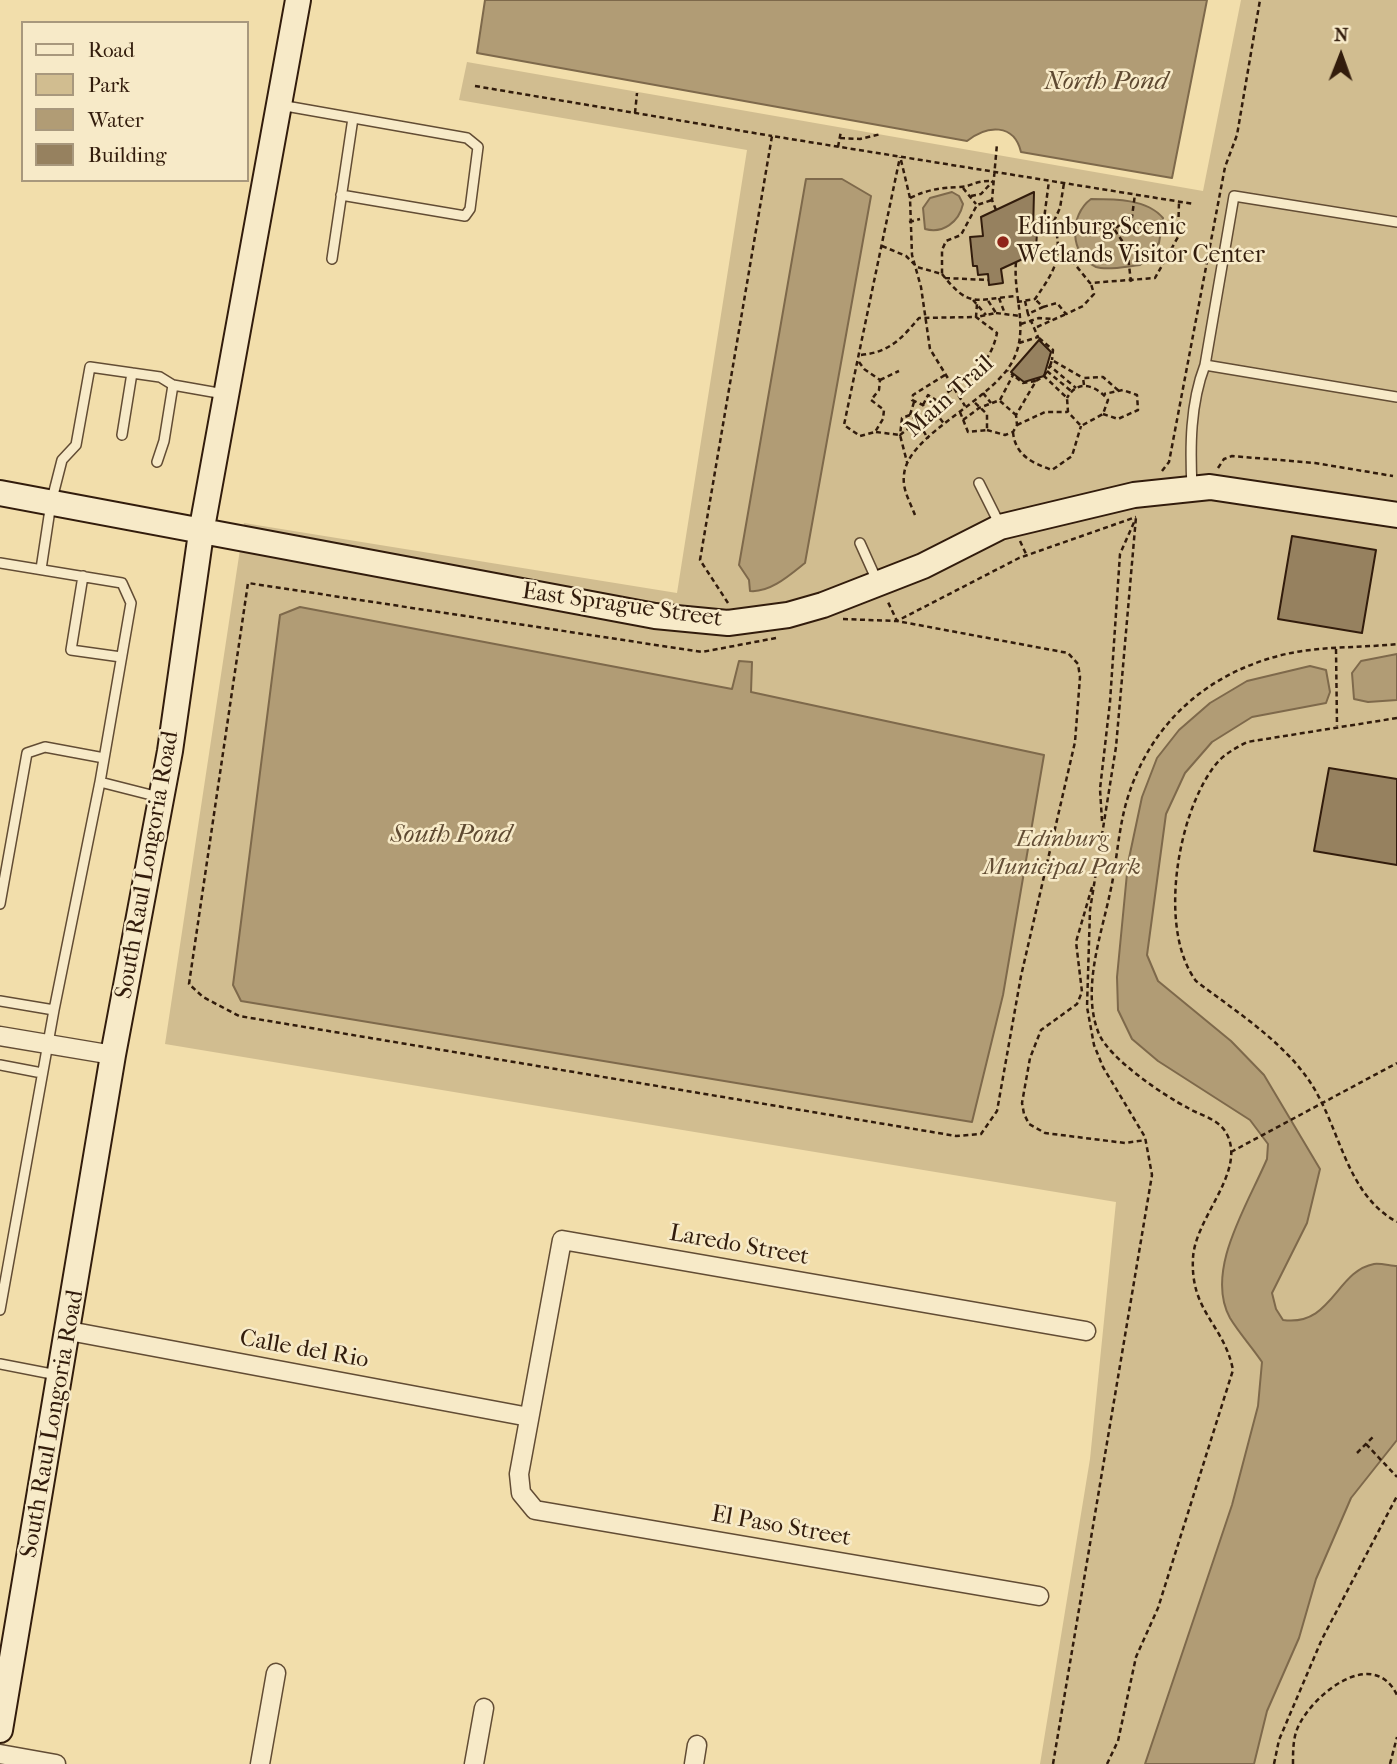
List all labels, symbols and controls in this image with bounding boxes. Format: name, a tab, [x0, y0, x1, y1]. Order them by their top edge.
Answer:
legend	[21, 21, 248, 182]
north arrow	[1306, 21, 1376, 91]
text: N	[1334, 24, 1349, 46]
text: Road	[88, 38, 135, 62]
water label: North Pond	[1044, 67, 1168, 99]
text: Park	[88, 73, 130, 97]
text: Water	[88, 108, 144, 132]
text: Building	[88, 143, 166, 167]
place label: Edinburg Scenic Wetlands Visitor Center	[1017, 214, 1265, 270]
marker: Edinburg Scenic Wetlands Visitor Center	[995, 234, 1011, 250]
street label: Main Trail	[900, 350, 1000, 444]
street label: East Sprague Street	[520, 578, 724, 634]
street label: South Raul Longoria Road	[110, 729, 186, 1001]
water label: South Pond	[391, 820, 511, 852]
park label: Edinburg Municipal Park	[983, 826, 1141, 882]
street label: Laredo Street	[667, 1220, 811, 1272]
street label: South Raul Longoria Road	[15, 1288, 91, 1560]
street label: Calle del Rio	[237, 1324, 371, 1376]
street label: El Paso Street	[709, 1501, 853, 1553]

